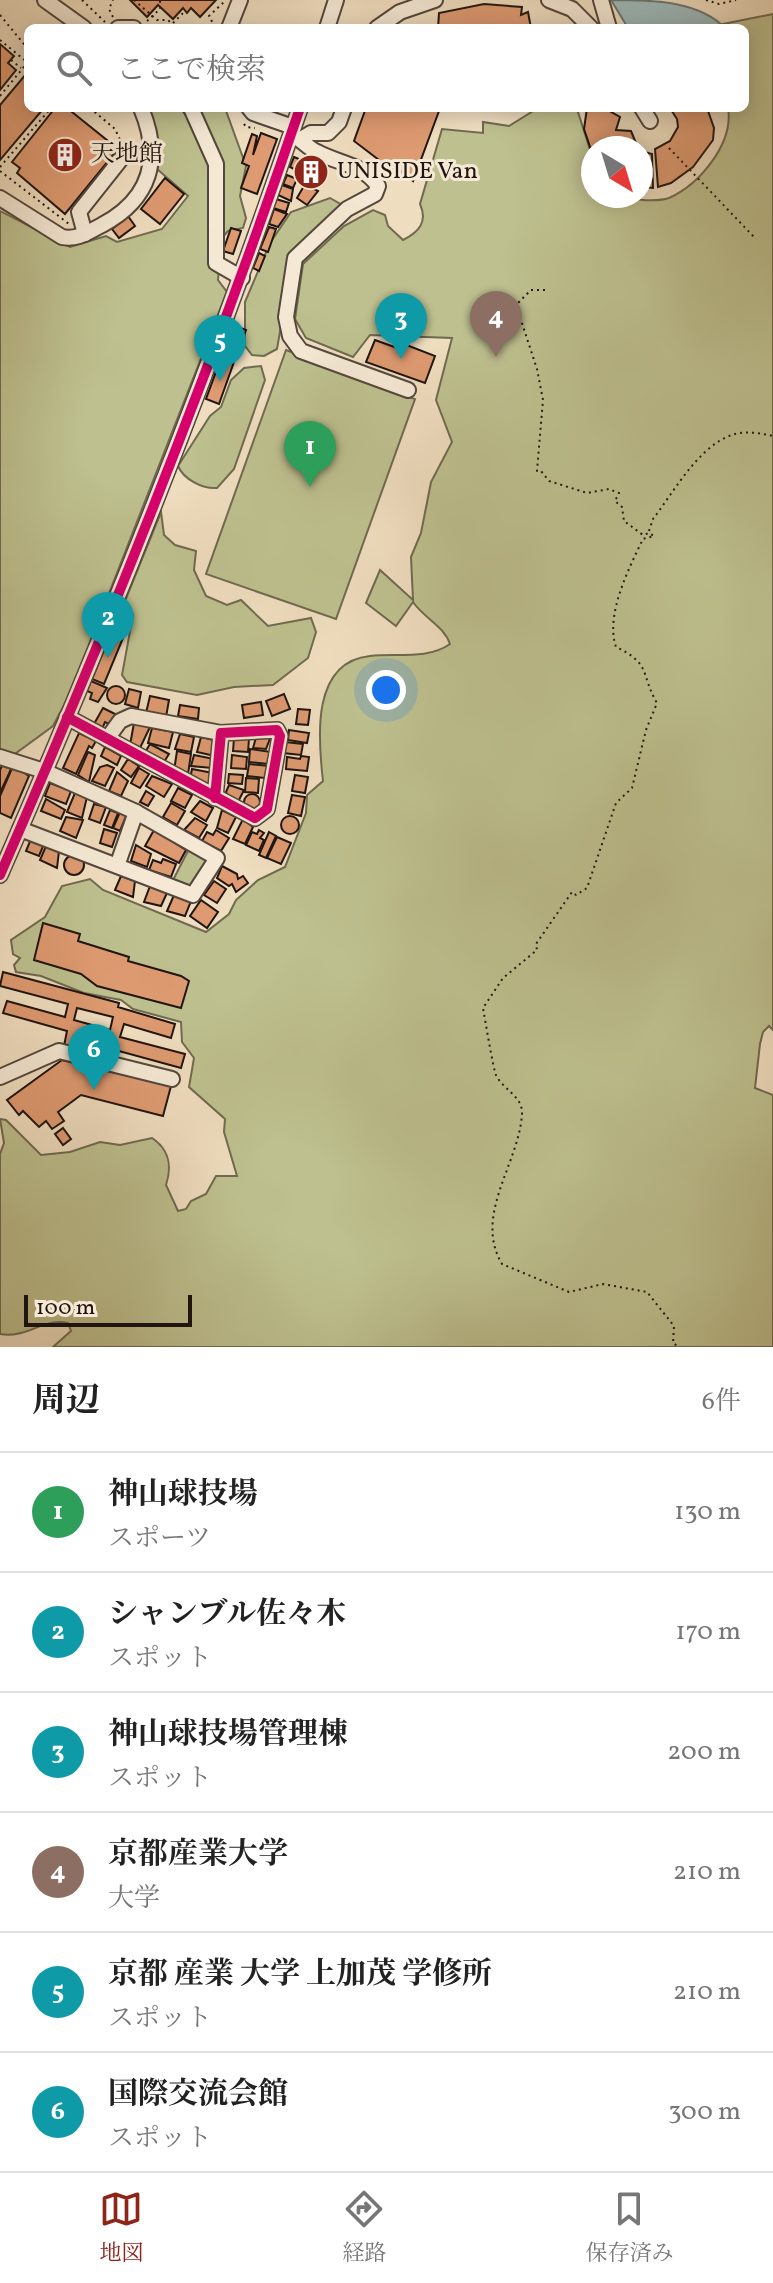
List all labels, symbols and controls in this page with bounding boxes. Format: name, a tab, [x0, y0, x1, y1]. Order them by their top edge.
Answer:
search box	[24, 24, 749, 112]
icon: search	[52, 46, 96, 90]
text: ここで検索	[116, 50, 266, 92]
building icon: 天地館	[46, 136, 84, 174]
north arrow	[581, 136, 653, 208]
place label: 天地館	[91, 138, 163, 172]
building icon: UNISIDE Van	[292, 153, 330, 191]
place label: UNISIDE Van	[337, 155, 478, 189]
pin: 4	[470, 291, 522, 357]
pin: 3	[375, 293, 427, 359]
pin: 5	[194, 315, 246, 381]
pin: 1	[284, 421, 336, 487]
pin: 2	[82, 592, 134, 658]
your location	[366, 670, 406, 710]
pin: 6	[68, 1024, 120, 1090]
scale bar	[24, 1291, 192, 1327]
text: 100 m	[36, 1293, 95, 1324]
text: 周辺	[32, 1379, 100, 1426]
text: 6件	[702, 1384, 741, 1420]
text: 神山球技場	[108, 1474, 258, 1516]
text: 1	[53, 1494, 63, 1530]
text: 130 m	[674, 1494, 741, 1530]
text: スポーツ	[108, 1521, 211, 1557]
text: シャンブル佐々木	[108, 1594, 346, 1636]
text: 2	[51, 1614, 65, 1650]
text: 170 m	[676, 1614, 741, 1650]
text: スポット	[108, 1641, 212, 1677]
text: 神山球技場管理棟	[108, 1714, 348, 1756]
text: 3	[51, 1734, 65, 1770]
text: 200 m	[667, 1734, 741, 1770]
text: スポット	[108, 1761, 212, 1797]
text: 京都産業大学	[108, 1834, 288, 1876]
text: 4	[50, 1854, 66, 1890]
text: 210 m	[673, 1854, 741, 1890]
text: 大学	[108, 1881, 160, 1917]
text: 京都 産業 大学 上加茂 学修所	[108, 1954, 492, 1996]
text: 5	[52, 1974, 64, 2010]
text: 210 m	[673, 1974, 741, 2010]
text: スポット	[108, 2001, 212, 2037]
text: 国際交流会館	[108, 2074, 288, 2116]
text: 6	[51, 2094, 65, 2130]
text: 300 m	[668, 2094, 741, 2130]
text: スポット	[108, 2121, 212, 2157]
tab: 地図	[99, 2187, 144, 2270]
tab: 経路	[342, 2187, 387, 2270]
tab: 保存済み	[585, 2187, 674, 2270]

